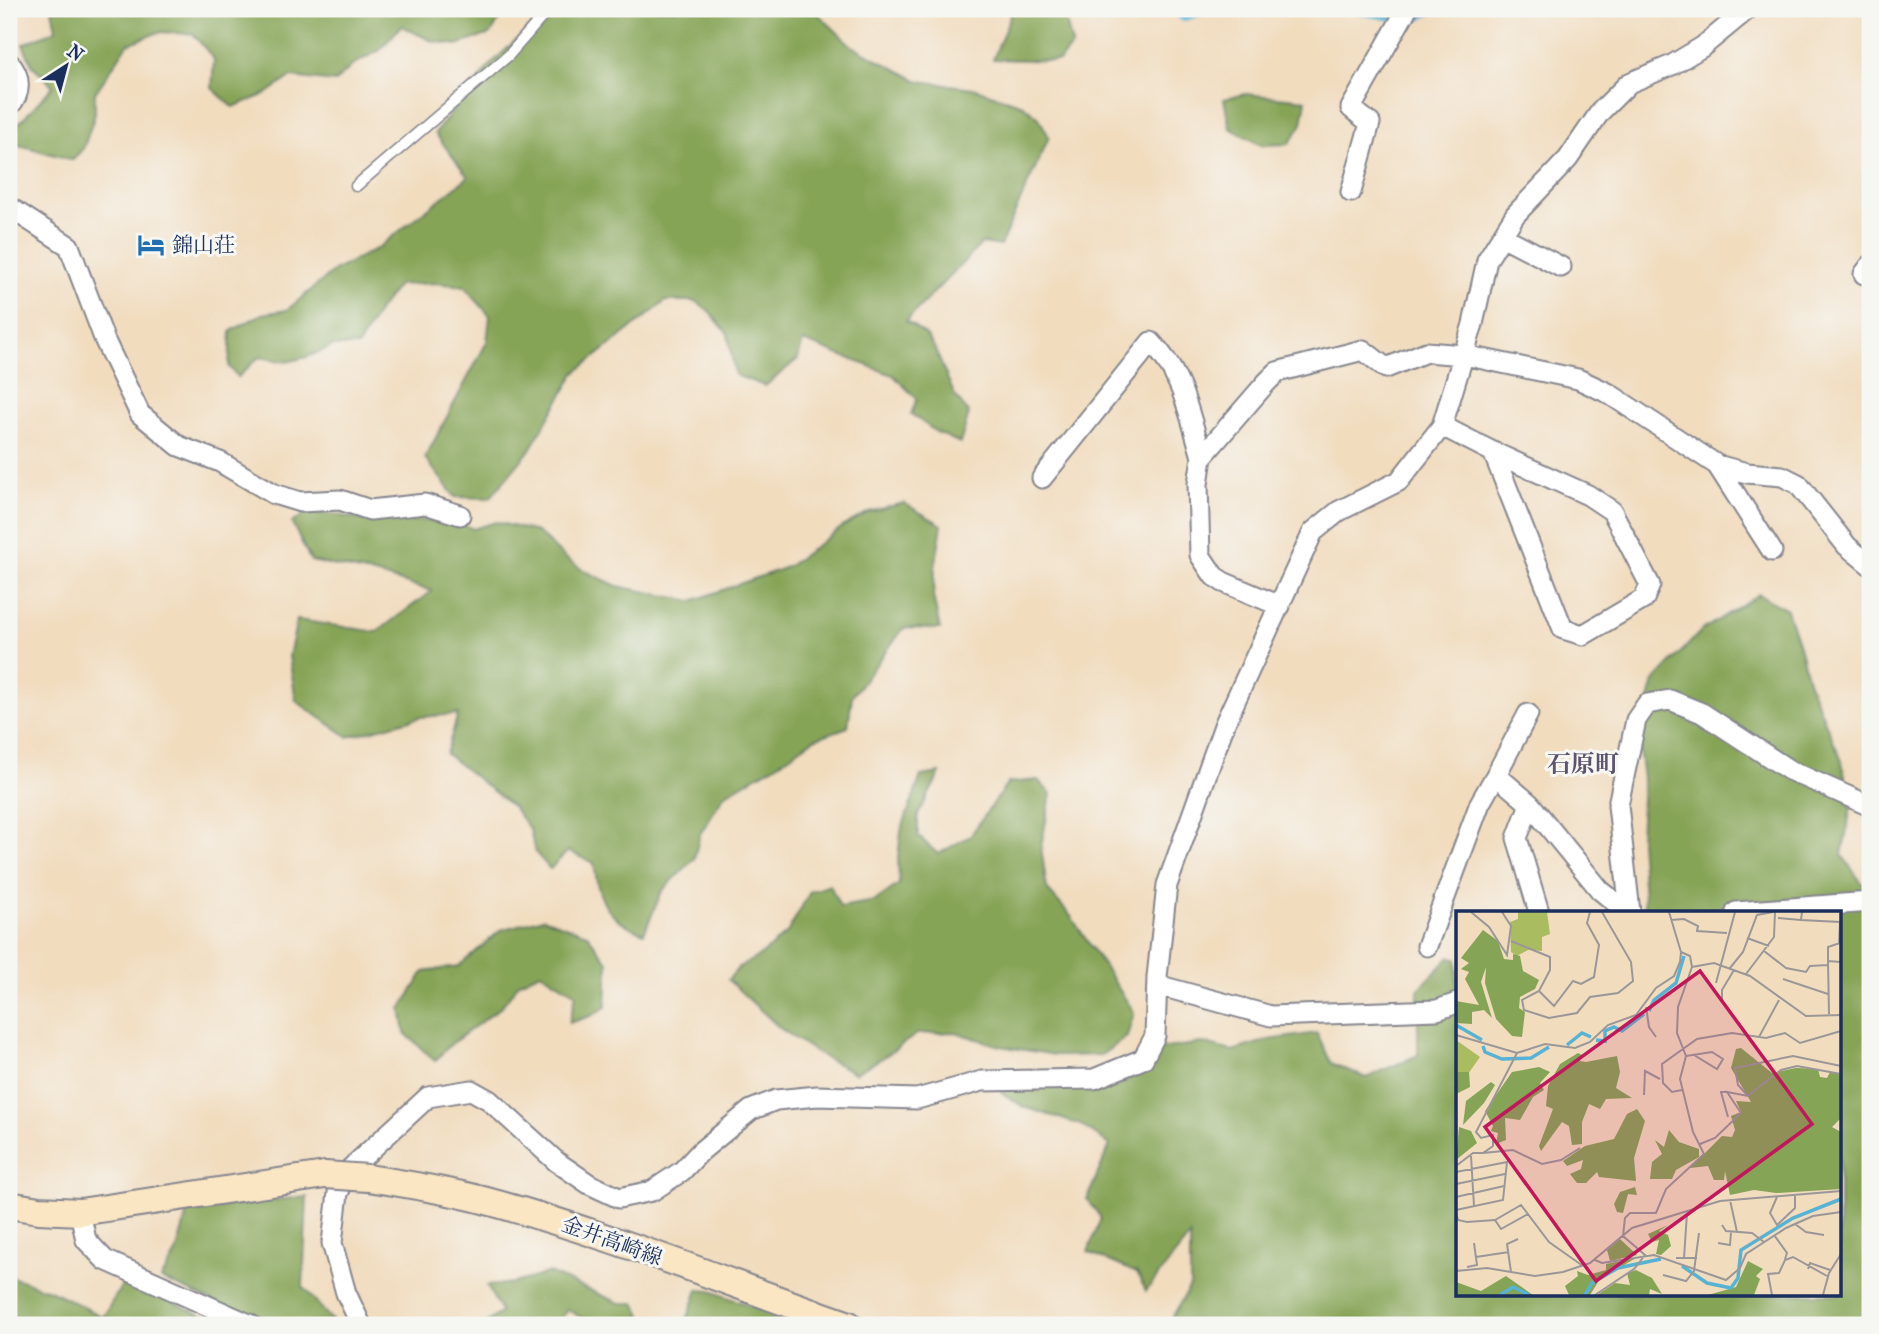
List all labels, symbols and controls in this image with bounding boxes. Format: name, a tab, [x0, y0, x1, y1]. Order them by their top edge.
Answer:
north arrow	[32, 32, 102, 102]
text: N	[63, 40, 88, 67]
hotel icon: 錦山荘	[136, 230, 166, 260]
place label: 錦山荘	[172, 233, 235, 257]
district label: 石原町	[1547, 750, 1619, 778]
inset map	[1456, 911, 1840, 1296]
street label: 金井高崎線	[559, 1212, 665, 1270]

